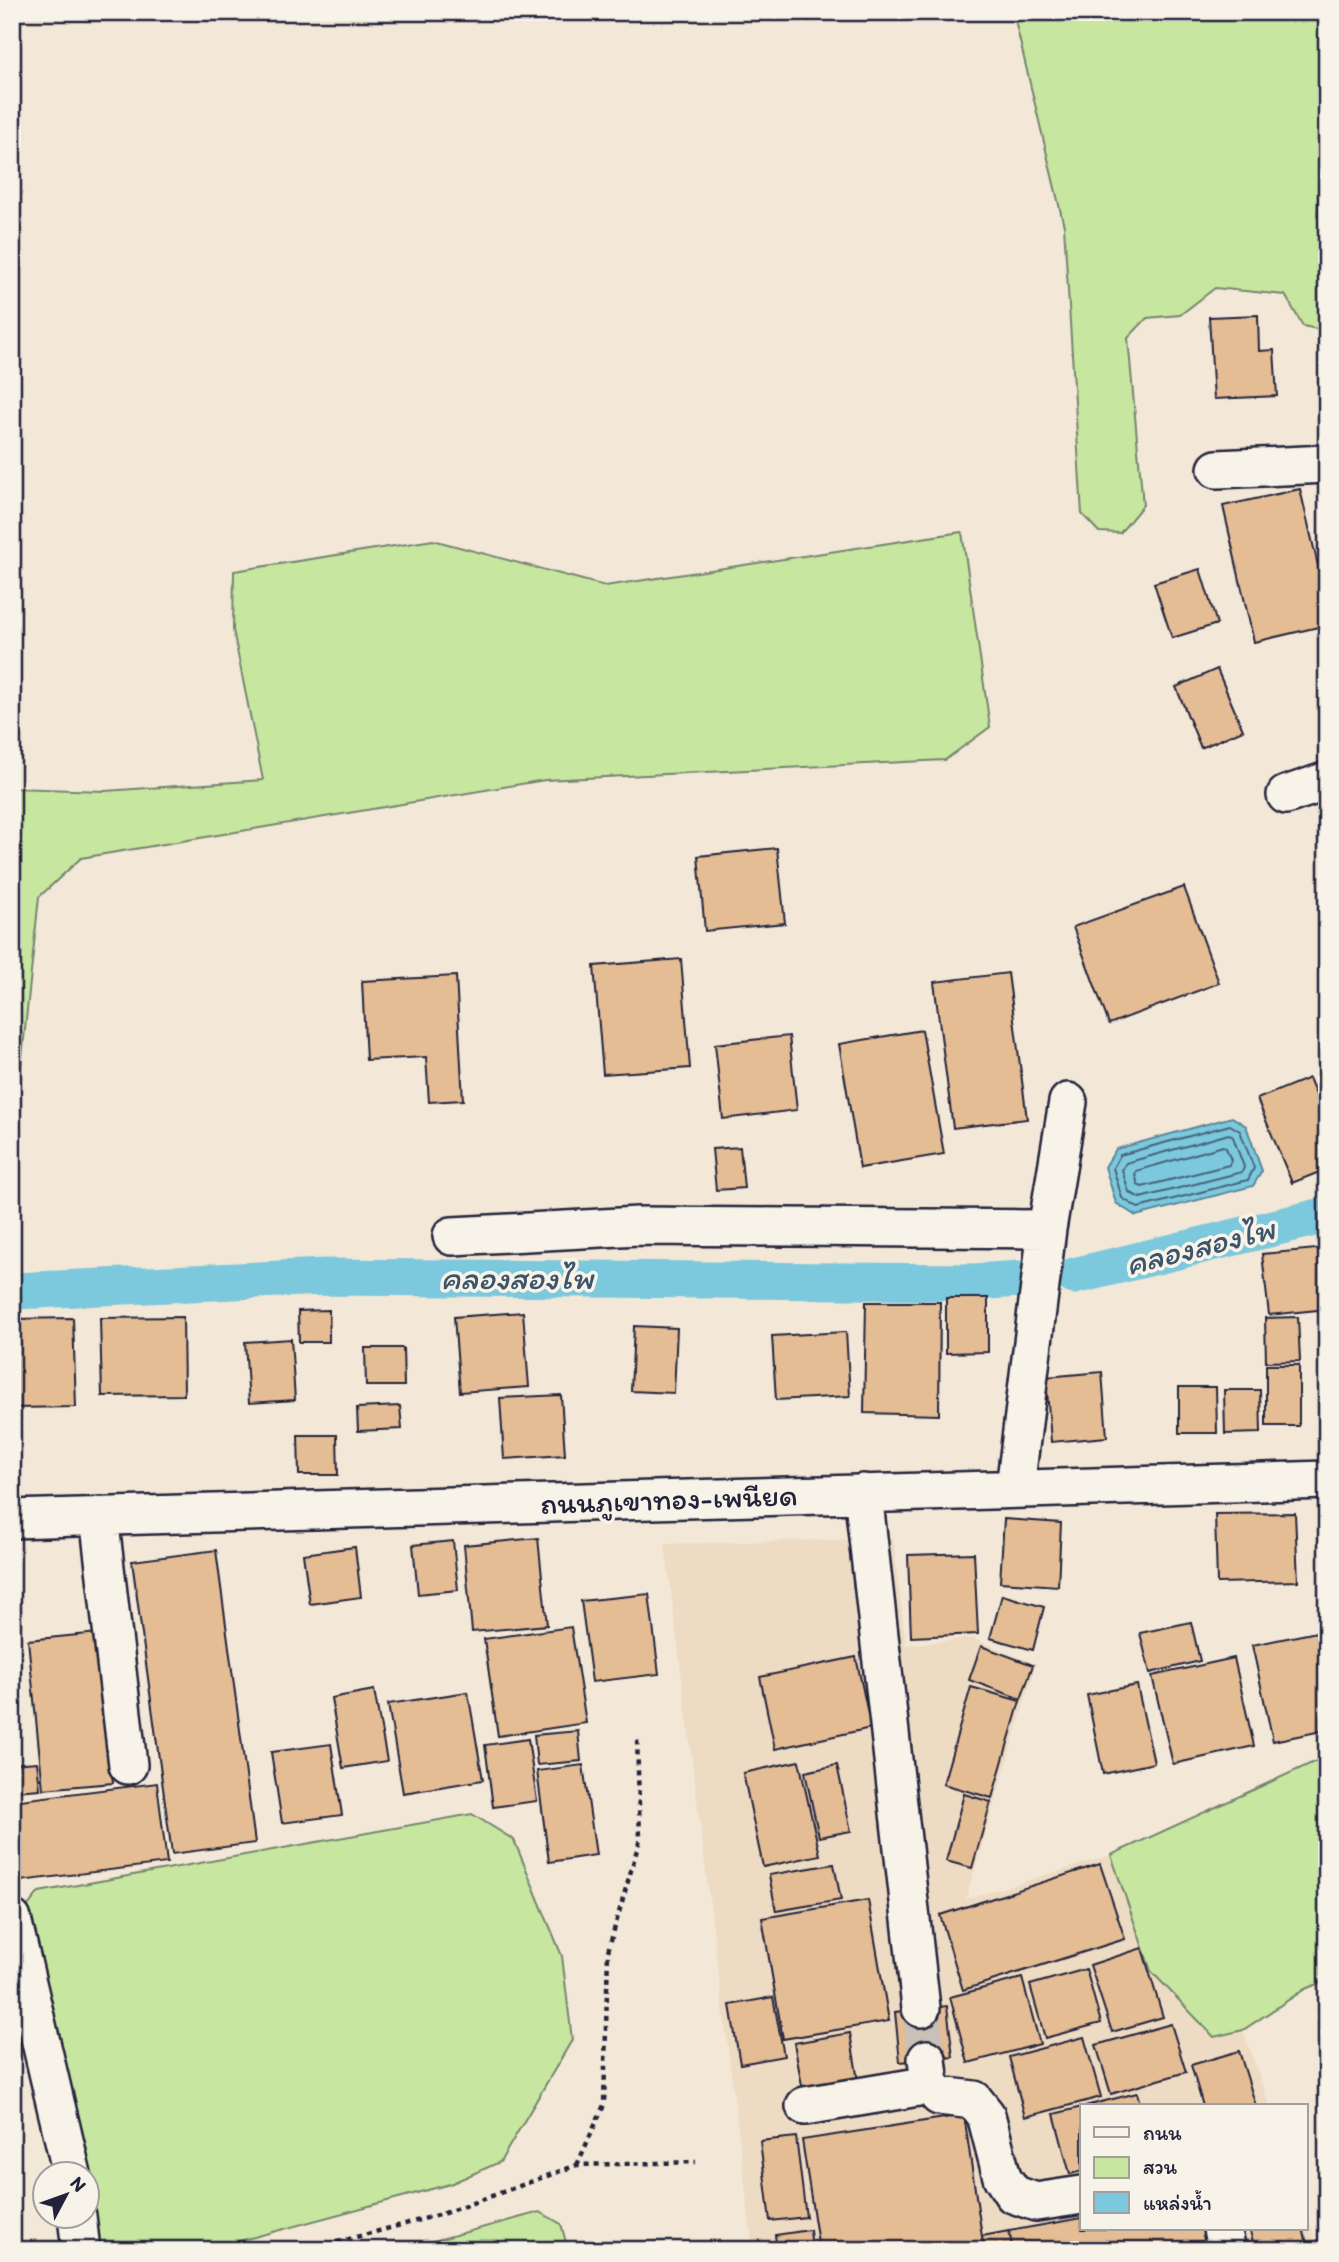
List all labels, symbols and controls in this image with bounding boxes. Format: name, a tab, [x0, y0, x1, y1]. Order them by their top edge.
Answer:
water label: คลองสองไพ	[1121, 1209, 1281, 1283]
water label: คลองสองไพ	[441, 1259, 595, 1297]
street label: ถนนภูเขาทอง-เพนียด	[540, 1476, 798, 1523]
legend	[1080, 2104, 1308, 2230]
text: ถนน	[1143, 2120, 1182, 2145]
text: สวน	[1143, 2154, 1177, 2179]
north arrow	[32, 2160, 102, 2230]
text: N	[66, 2172, 91, 2197]
text: แหล่งน้ำ	[1143, 2190, 1212, 2215]

